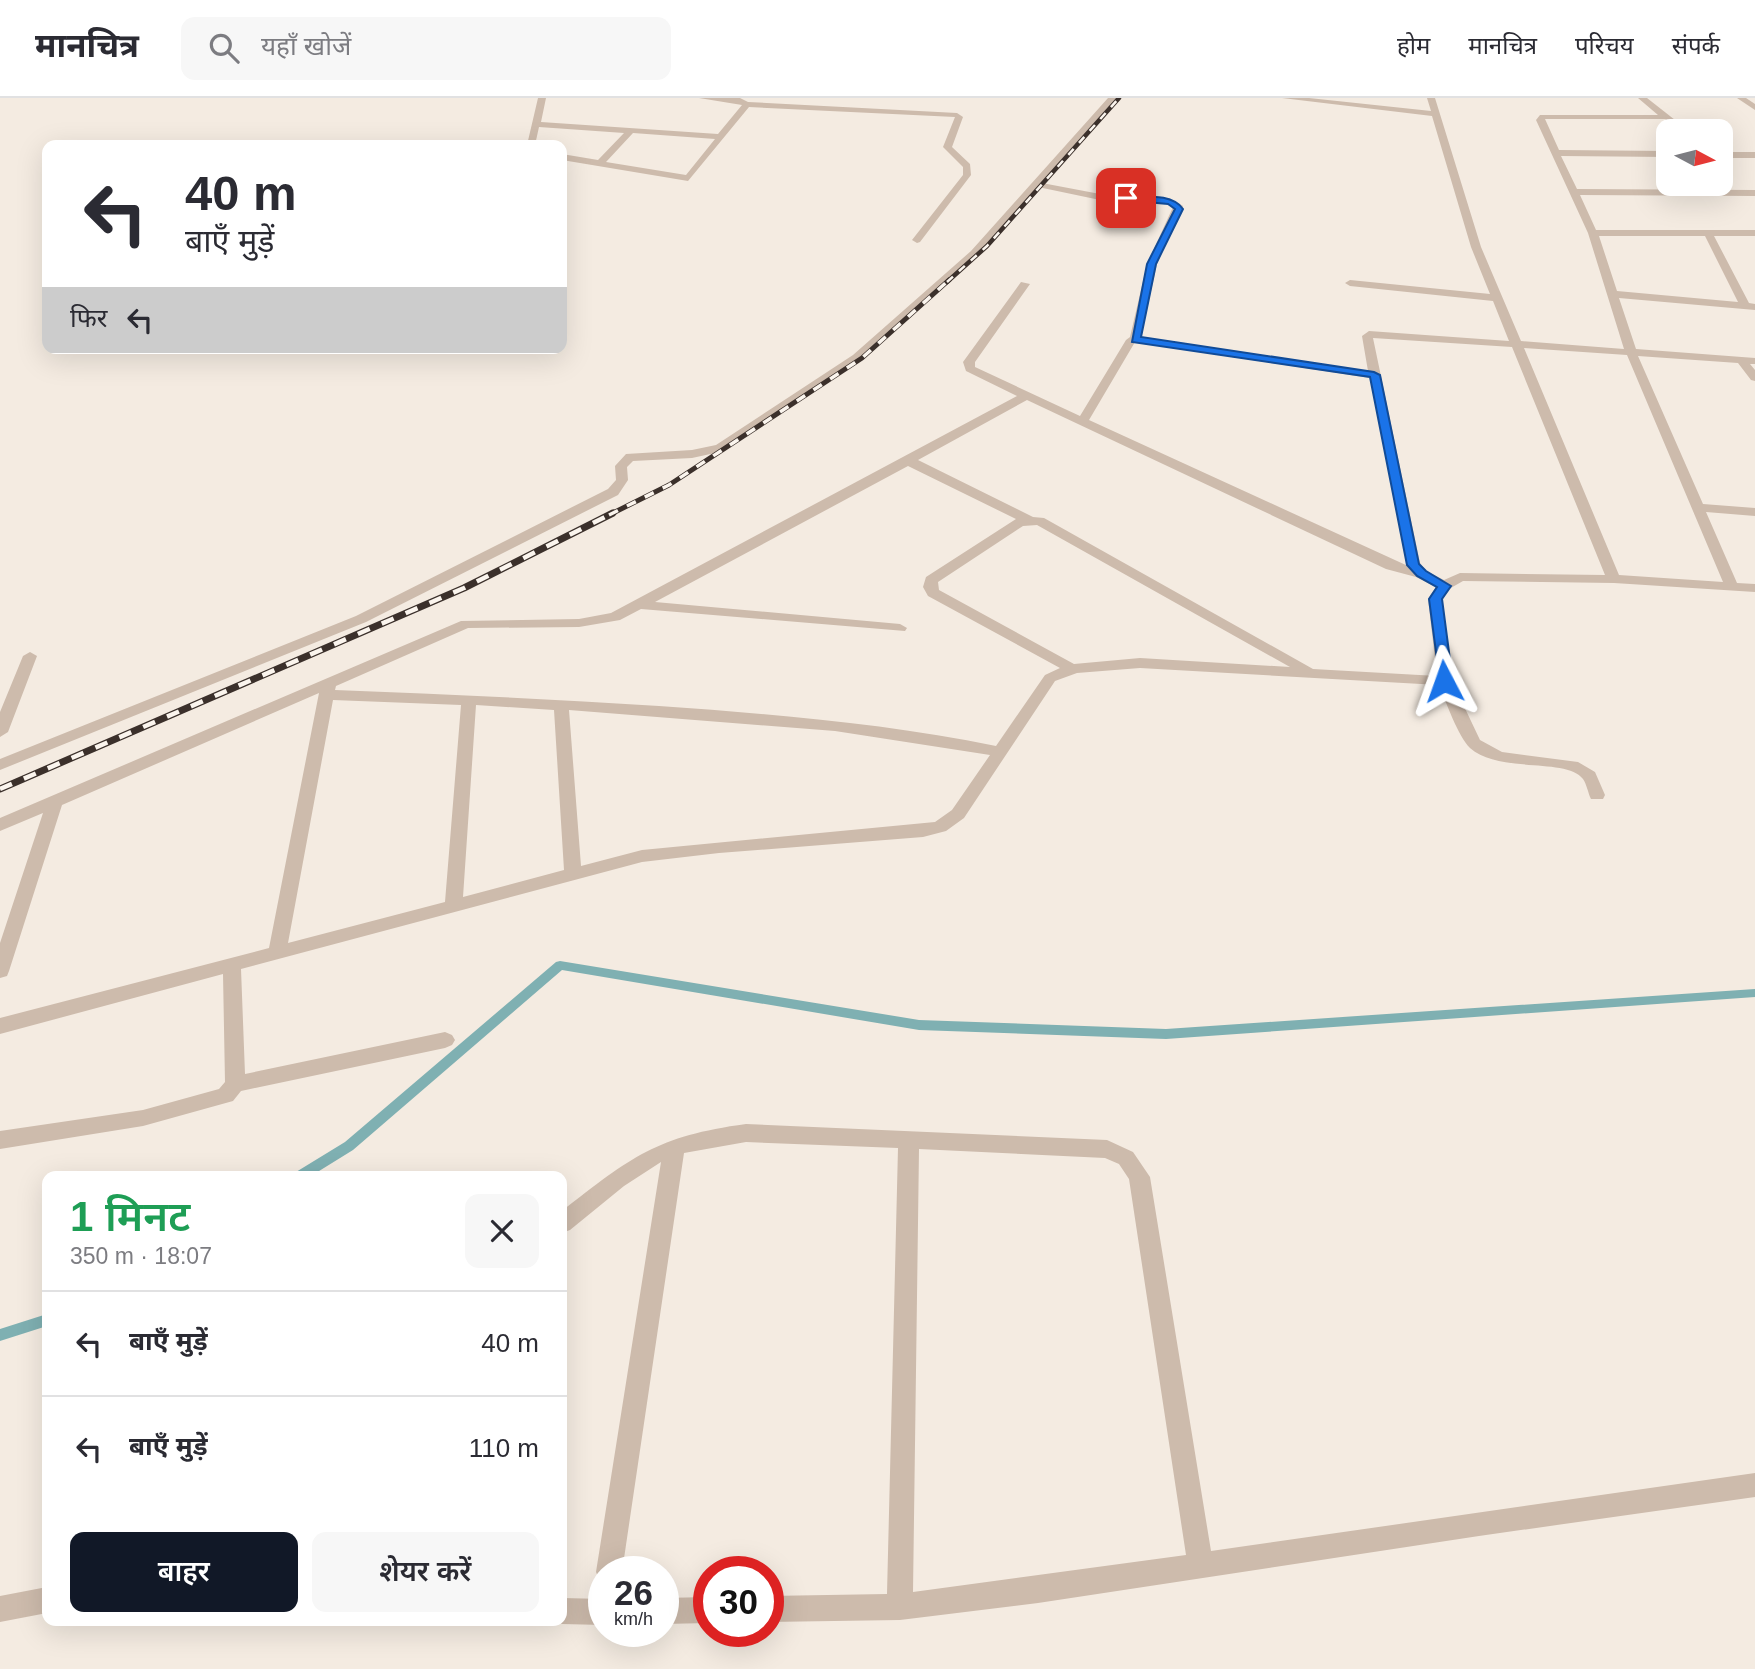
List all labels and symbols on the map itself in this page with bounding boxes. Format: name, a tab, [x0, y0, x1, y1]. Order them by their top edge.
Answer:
north arrow	[1656, 119, 1732, 196]
pin	[1096, 168, 1156, 228]
position arrow	[1407, 644, 1481, 718]
speed limit sign: 30	[693, 1556, 784, 1647]

